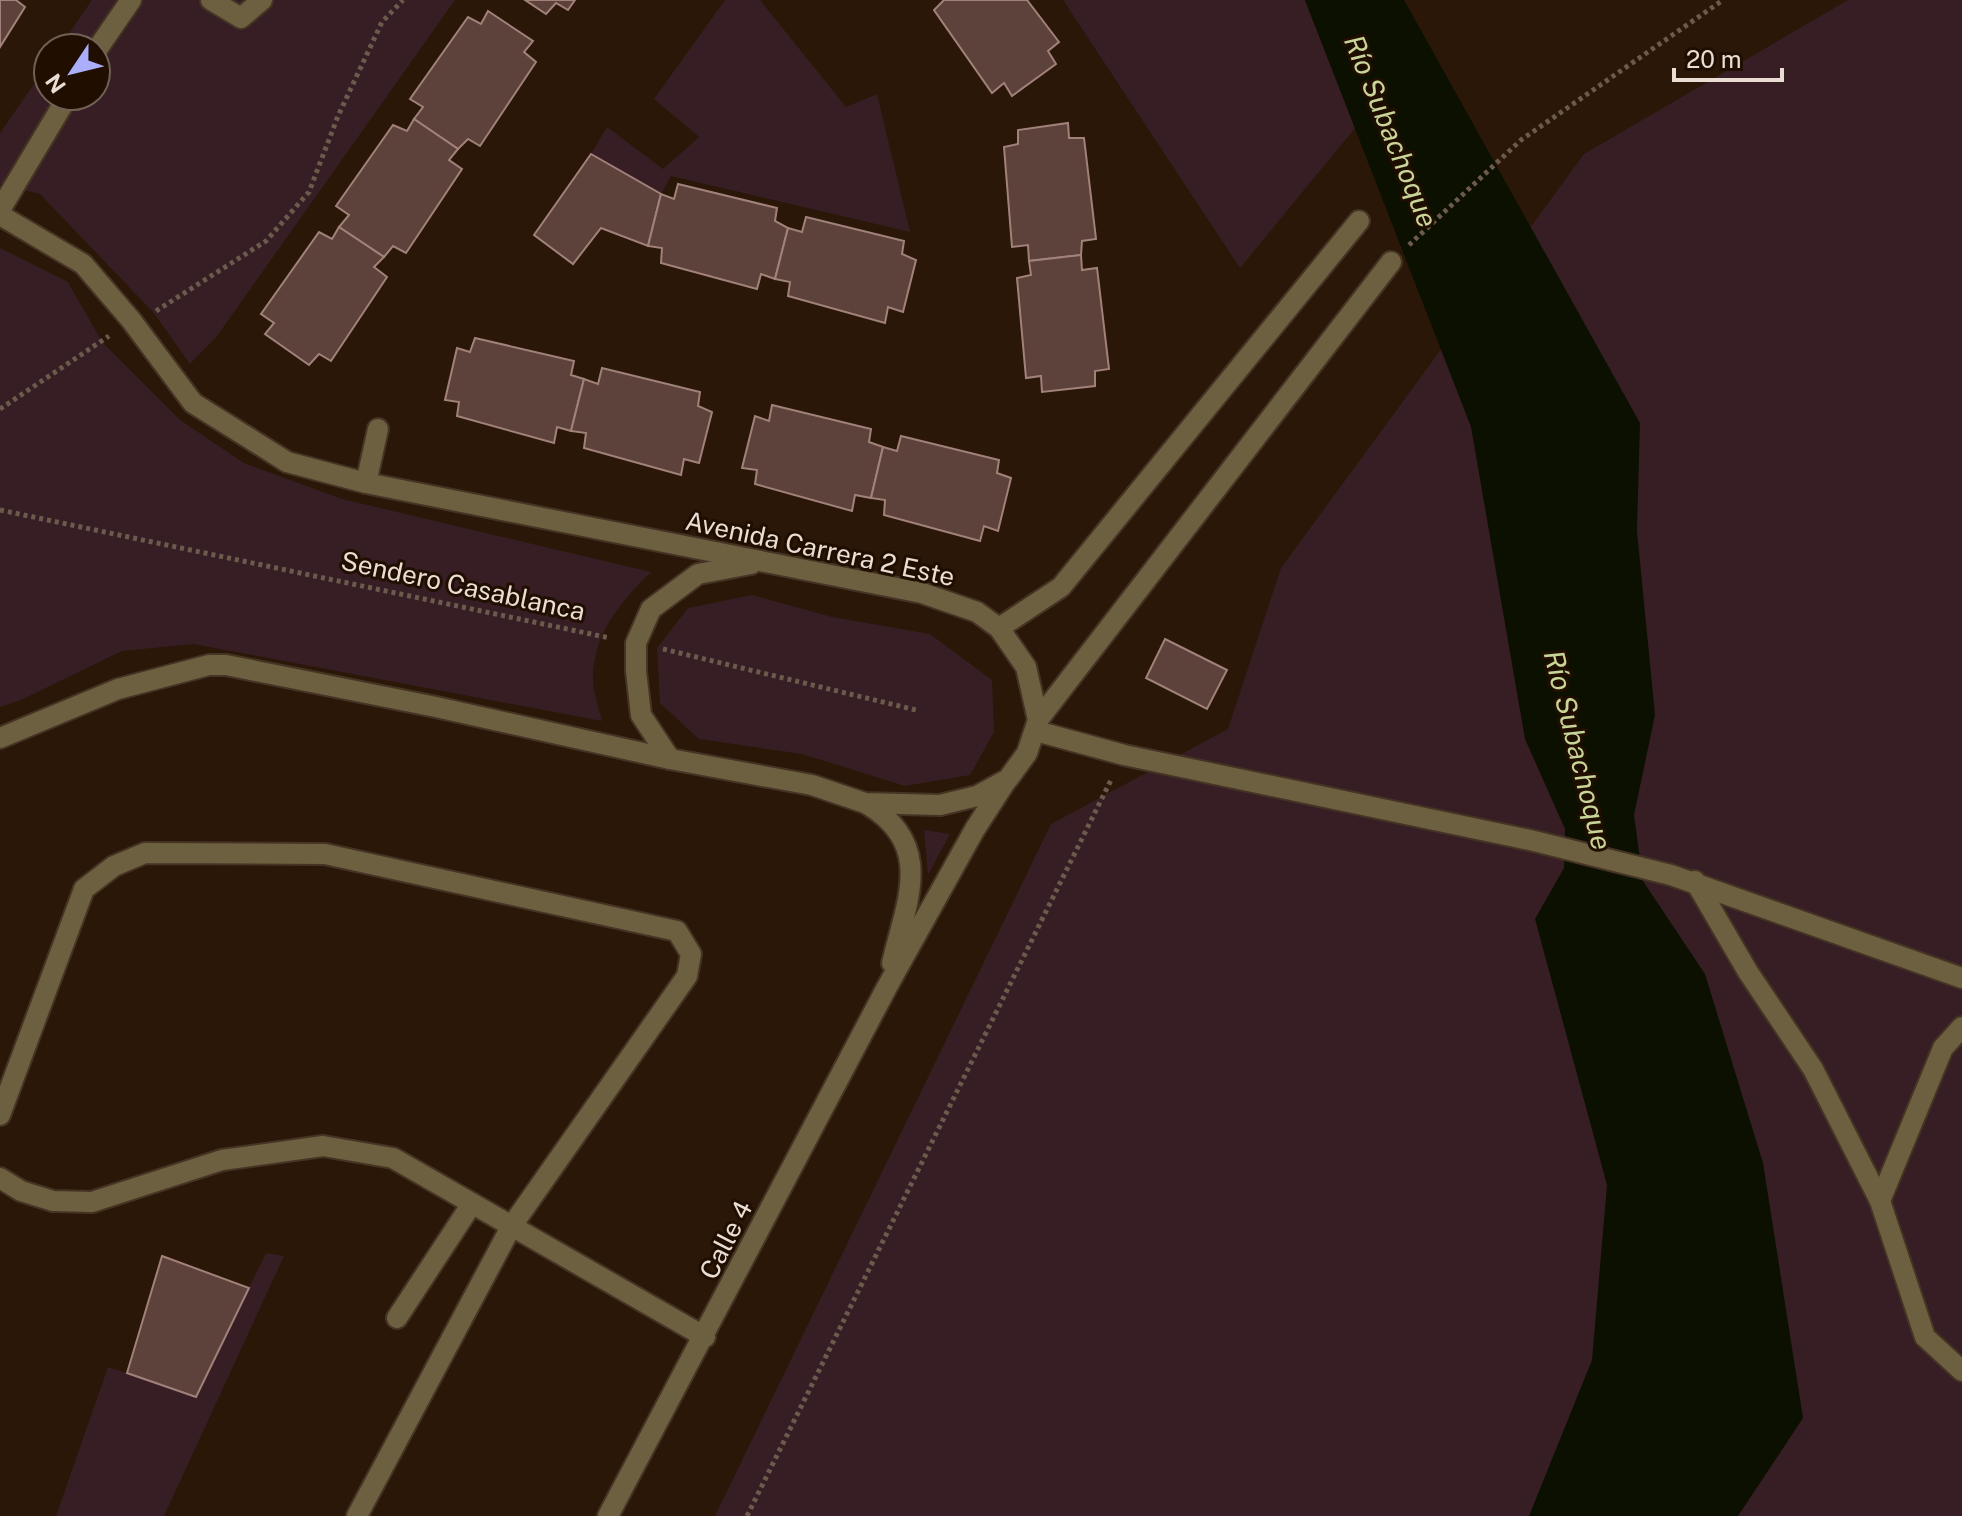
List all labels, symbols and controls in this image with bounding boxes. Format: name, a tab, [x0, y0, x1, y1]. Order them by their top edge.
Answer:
water label: Río Subachoque	[1338, 30, 1445, 232]
north arrow	[32, 32, 112, 112]
scale bar	[1674, 32, 1782, 82]
text: 20 m	[1686, 45, 1742, 73]
text: N	[40, 69, 71, 98]
street label: Avenida Carrera 2 Este	[683, 505, 958, 592]
street label: Sendero Casablanca	[338, 544, 588, 627]
water label: Río Subachoque	[1538, 647, 1619, 853]
street label: Calle 4	[693, 1195, 758, 1284]

